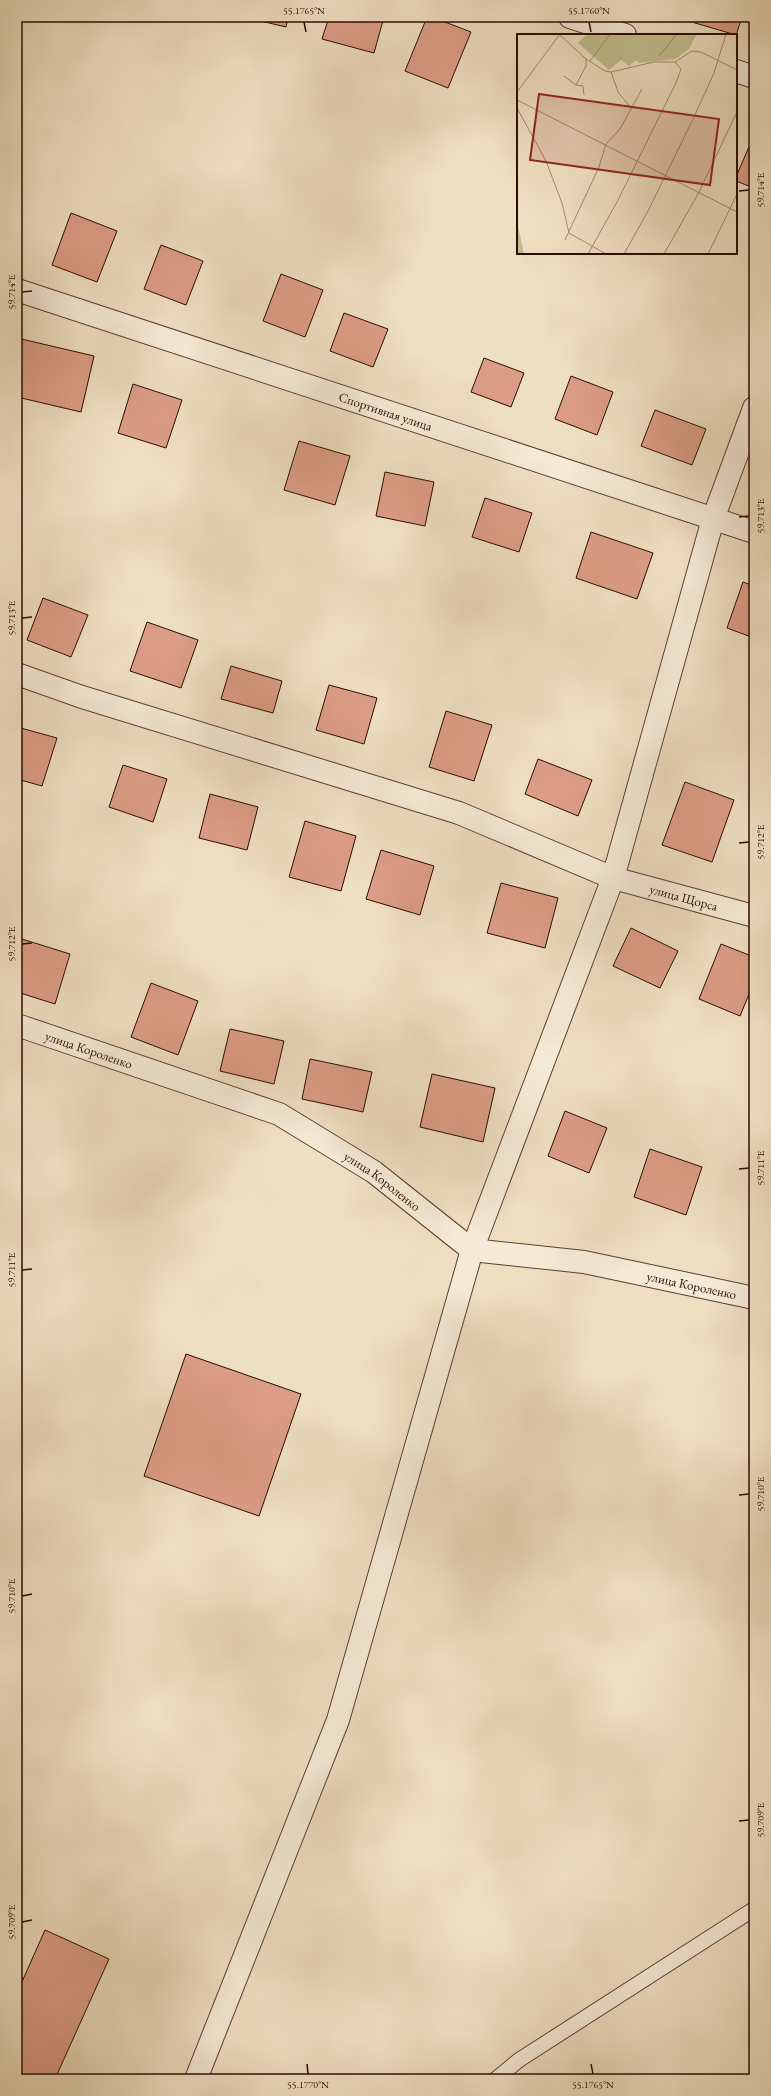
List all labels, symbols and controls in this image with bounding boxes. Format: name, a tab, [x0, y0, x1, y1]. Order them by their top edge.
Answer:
text: 55.1765°N	[283, 4, 325, 17]
text: 55.1760°N	[568, 4, 610, 17]
inset map	[517, 34, 737, 254]
text: 59.714°E	[754, 172, 767, 207]
text: 59.714°E	[5, 274, 18, 309]
street label: Спортивная улица	[337, 388, 435, 435]
text: 59.713°E	[754, 498, 767, 533]
text: 59.713°E	[5, 600, 18, 635]
text: 59.712°E	[754, 824, 767, 859]
street label: улица Щорса	[648, 880, 721, 915]
text: 59.712°E	[5, 926, 18, 961]
street label: улица Короленко	[43, 1027, 135, 1073]
street label: улица Короленко	[341, 1148, 424, 1215]
text: 59.711°E	[754, 1150, 767, 1185]
text: 59.711°E	[5, 1252, 18, 1287]
street label: улица Короленко	[645, 1268, 738, 1303]
text: 59.710°E	[754, 1476, 767, 1511]
text: 59.710°E	[5, 1578, 18, 1613]
text: 59.709°E	[754, 1802, 767, 1837]
text: 59.709°E	[5, 1904, 18, 1939]
text: 55.1770°N	[287, 2078, 329, 2091]
text: 55.1765°N	[572, 2078, 614, 2091]

